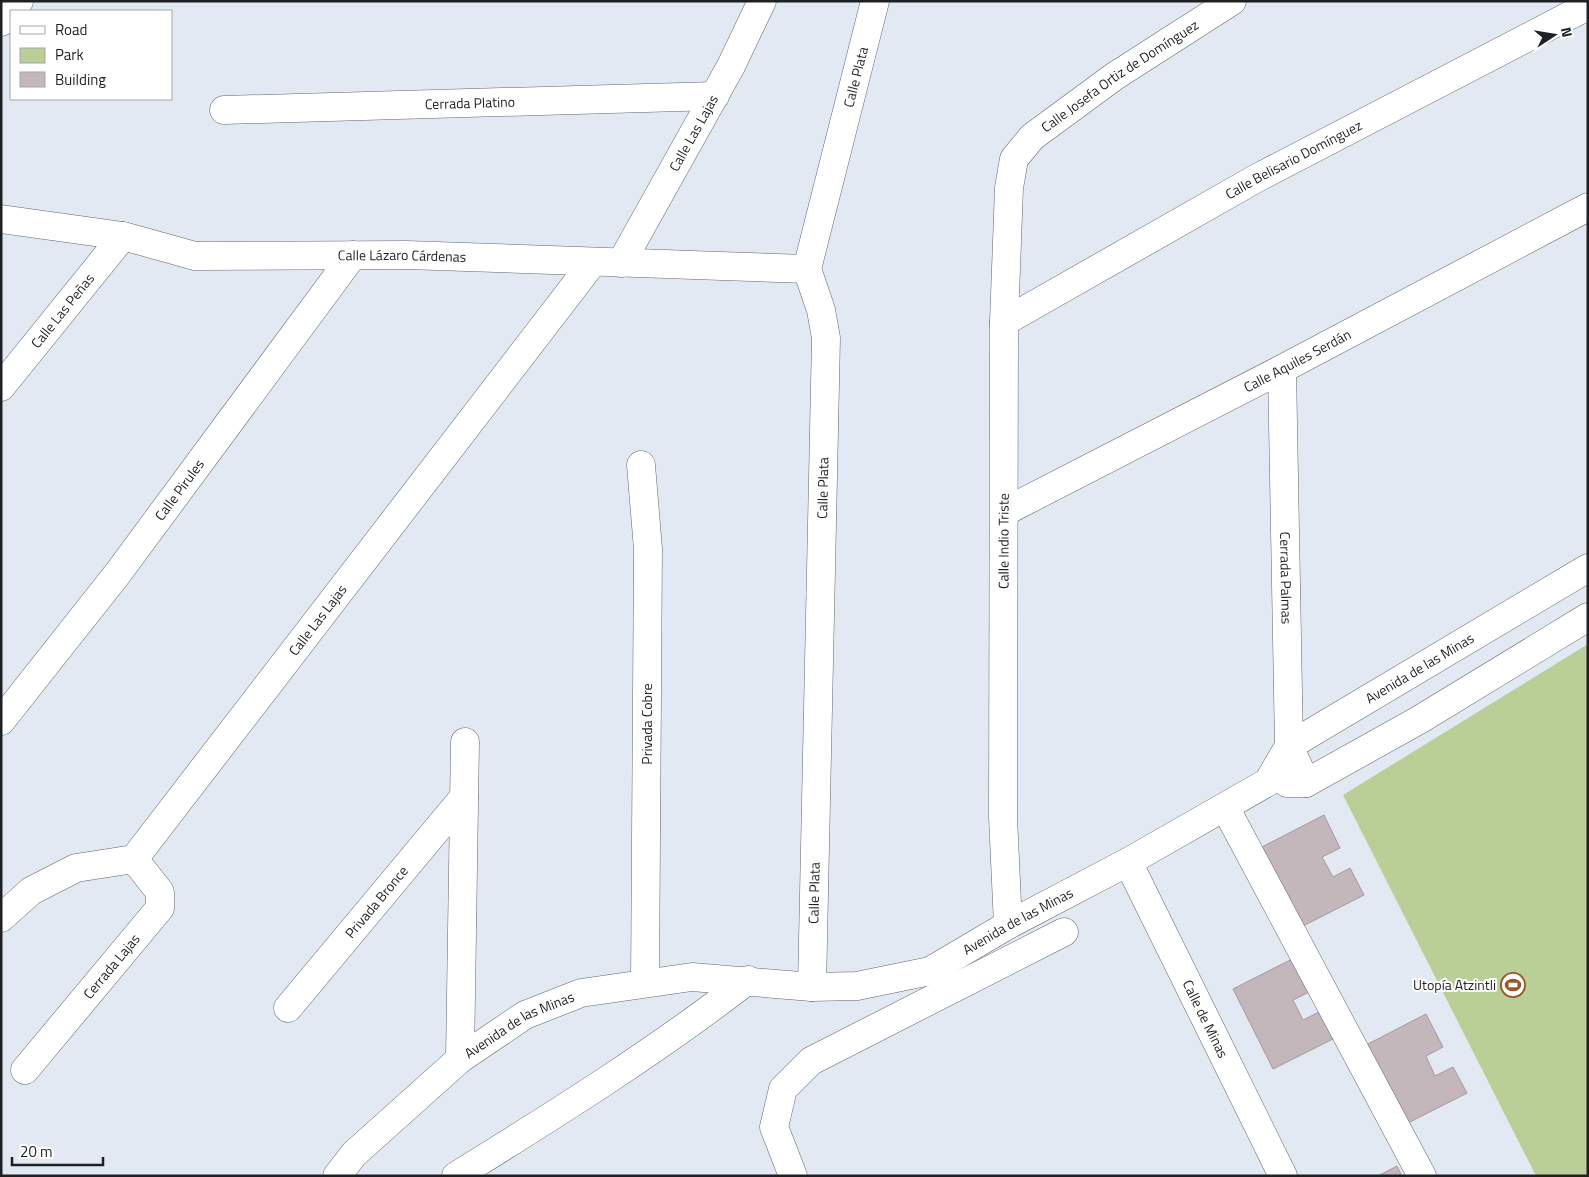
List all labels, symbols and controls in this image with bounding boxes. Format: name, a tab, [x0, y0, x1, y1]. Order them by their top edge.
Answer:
legend	[10, 10, 172, 100]
north arrow	[1529, 10, 1579, 60]
street label: Calle Josefa Ortiz de Domínguez	[1036, 14, 1202, 137]
text: Road	[55, 18, 87, 41]
text: N	[1556, 25, 1578, 39]
text: Park	[55, 43, 84, 66]
street label: Calle Plata	[837, 44, 873, 109]
text: Building	[55, 68, 106, 91]
street label: Calle Las Lajas	[663, 90, 723, 175]
street label: Cerrada Platino	[424, 91, 515, 114]
street label: Calle Belisario Domínguez	[1221, 114, 1365, 204]
street label: Calle Lázaro Cárdenas	[338, 244, 467, 267]
street label: Calle Las Peñas	[25, 268, 99, 352]
street label: Calle Aquiles Serdán	[1240, 323, 1354, 397]
street label: Calle Pirules	[149, 454, 209, 525]
street label: Calle Plata	[811, 457, 833, 519]
street label: Calle Indio Triste	[992, 493, 1014, 589]
street label: Cerrada Palmas	[1275, 531, 1298, 624]
street label: Calle Las Lajas	[283, 580, 352, 660]
street label: Avenida de las Minas	[1361, 627, 1478, 708]
street label: Privada Cobre	[636, 683, 657, 765]
street label: Privada Bronce	[340, 861, 413, 943]
street label: Calle Plata	[802, 862, 825, 924]
street label: Avenida de las Minas	[958, 882, 1077, 960]
street label: Cerrada Lajas	[78, 929, 144, 1003]
sports icon: Utopía Atzintli	[1500, 972, 1526, 998]
place label: Utopía Atzintli	[1413, 974, 1496, 995]
street label: Calle de Minas	[1178, 976, 1234, 1061]
street label: Avenida de las Minas	[460, 986, 577, 1063]
scale bar	[12, 1134, 104, 1166]
text: 20 m	[20, 1140, 53, 1163]

